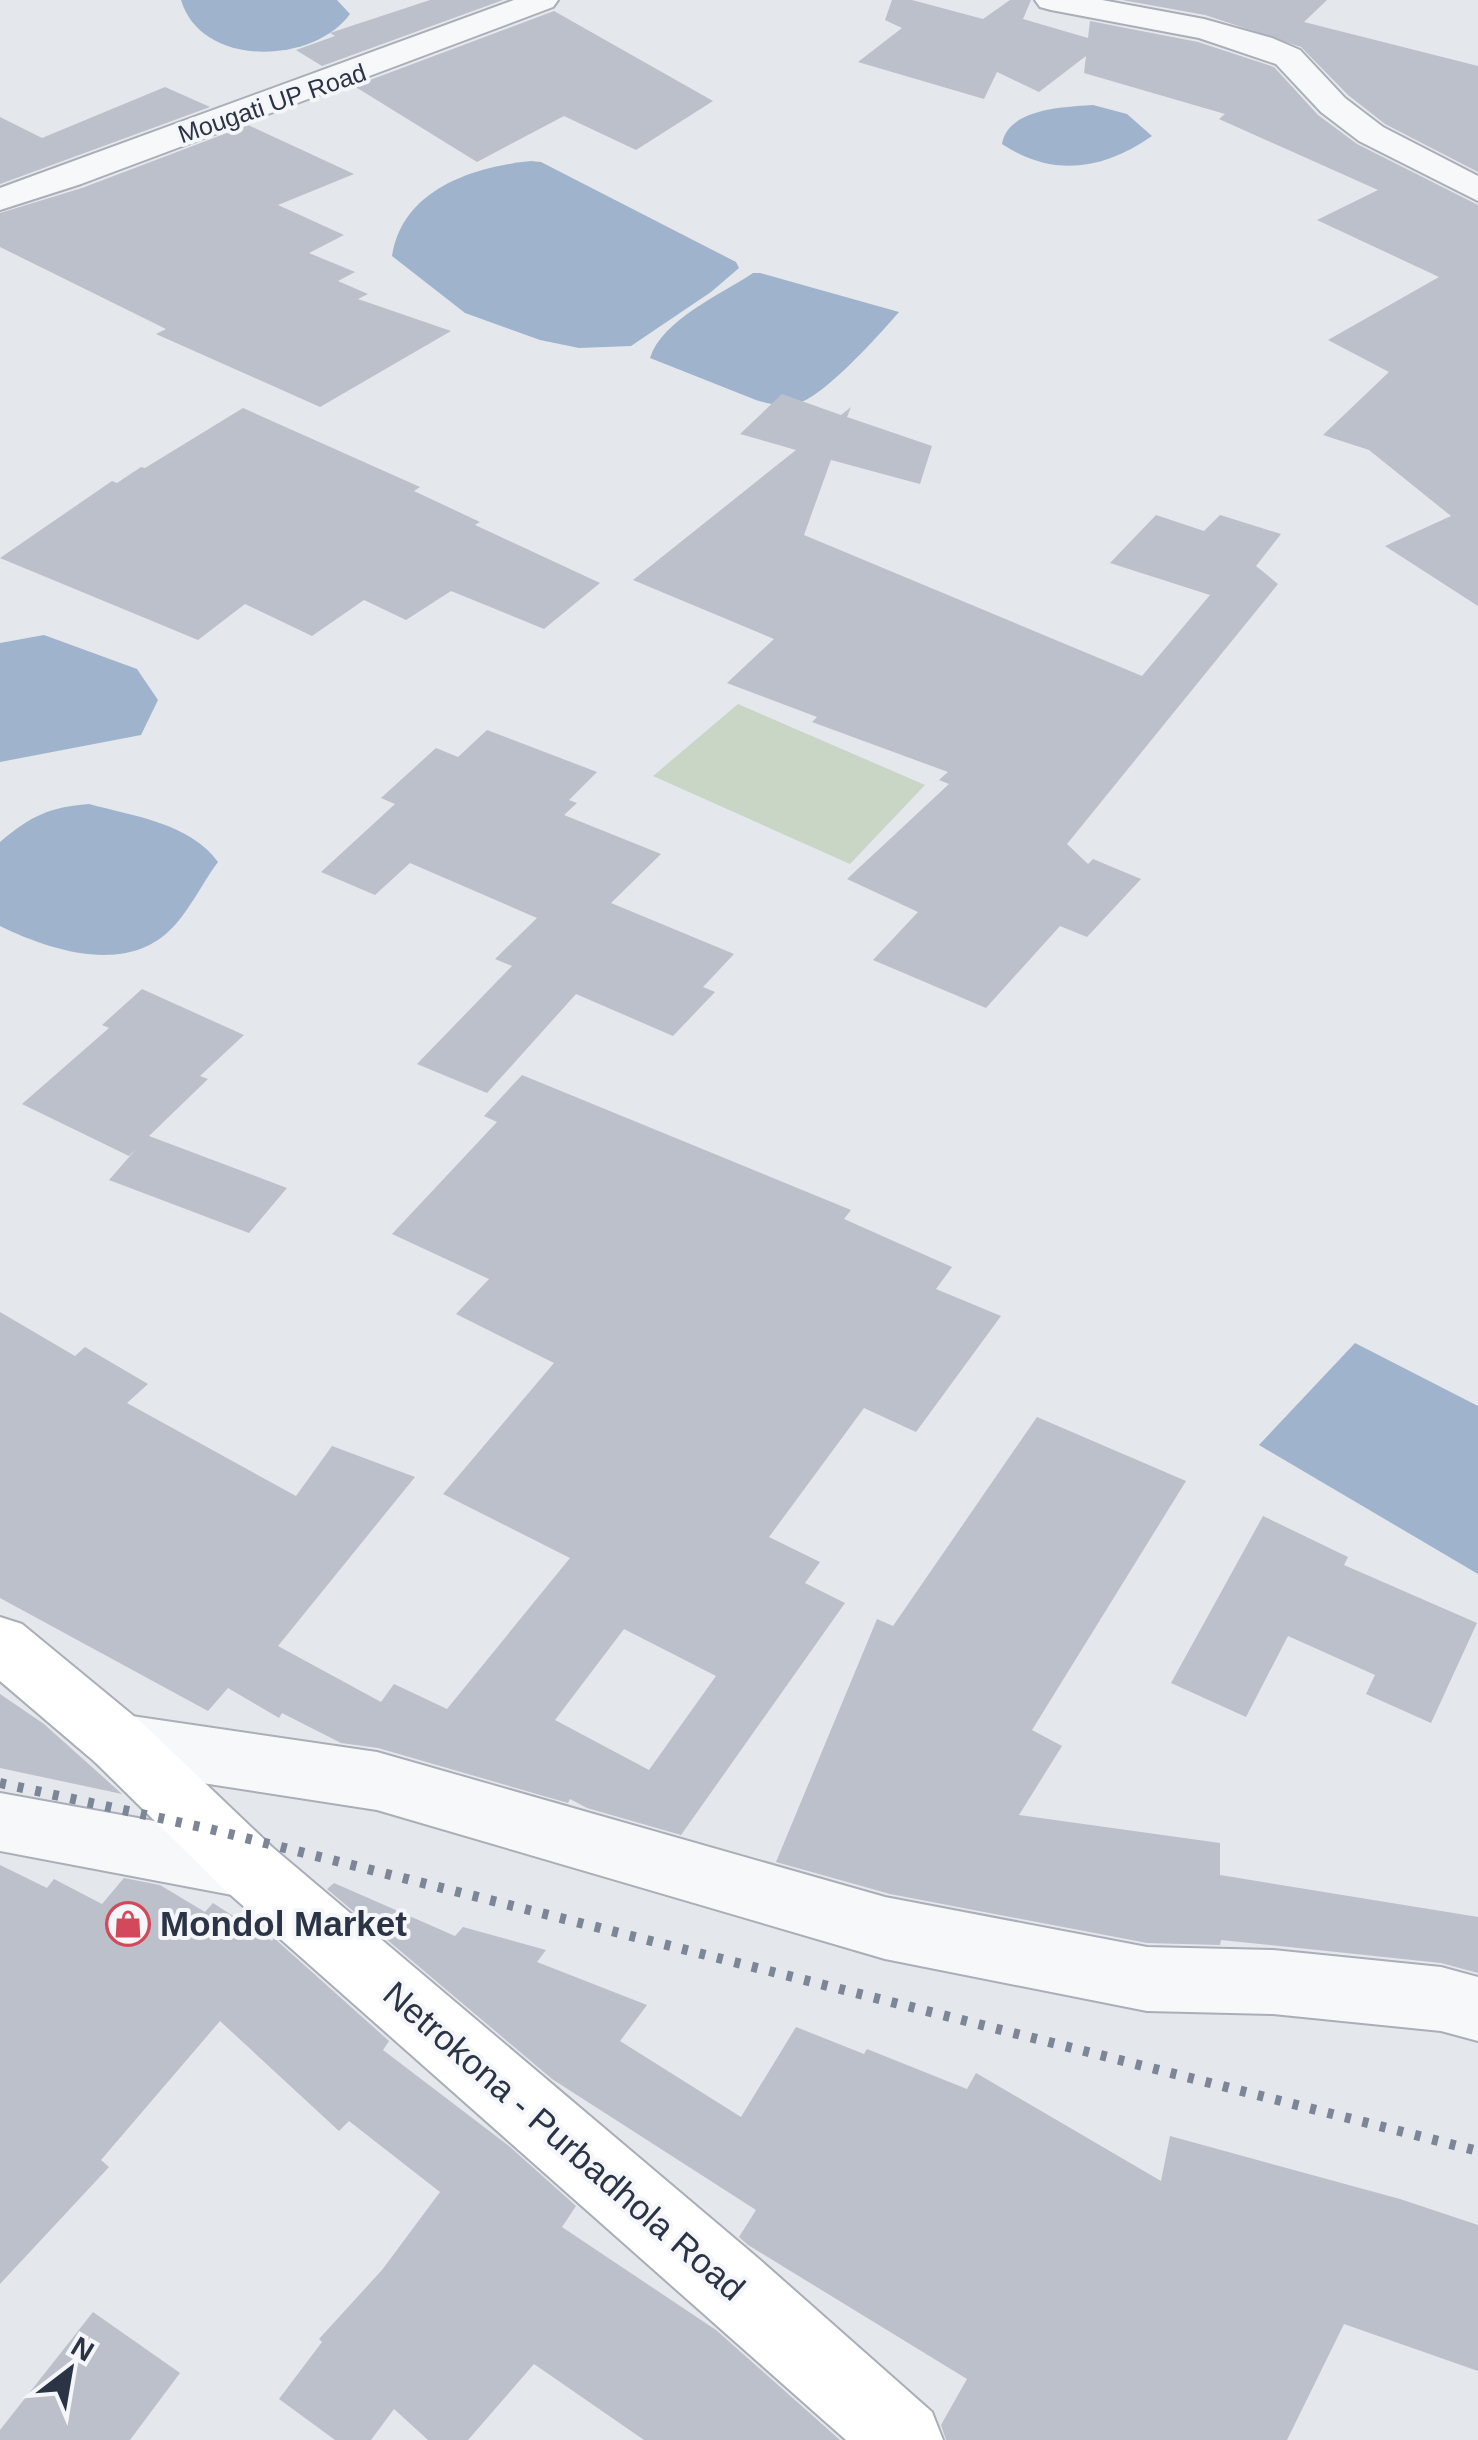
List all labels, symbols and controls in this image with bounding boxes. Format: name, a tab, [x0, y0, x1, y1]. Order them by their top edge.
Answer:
street label: Mougati UP Road	[174, 58, 370, 148]
shop icon: Mondol Market	[105, 1901, 151, 1947]
place label: Mondol Market	[160, 1904, 407, 1943]
street label: Netrokona - Purbadhola Road	[376, 1973, 753, 2308]
north arrow	[20, 2320, 120, 2420]
text: N	[66, 2331, 99, 2367]

